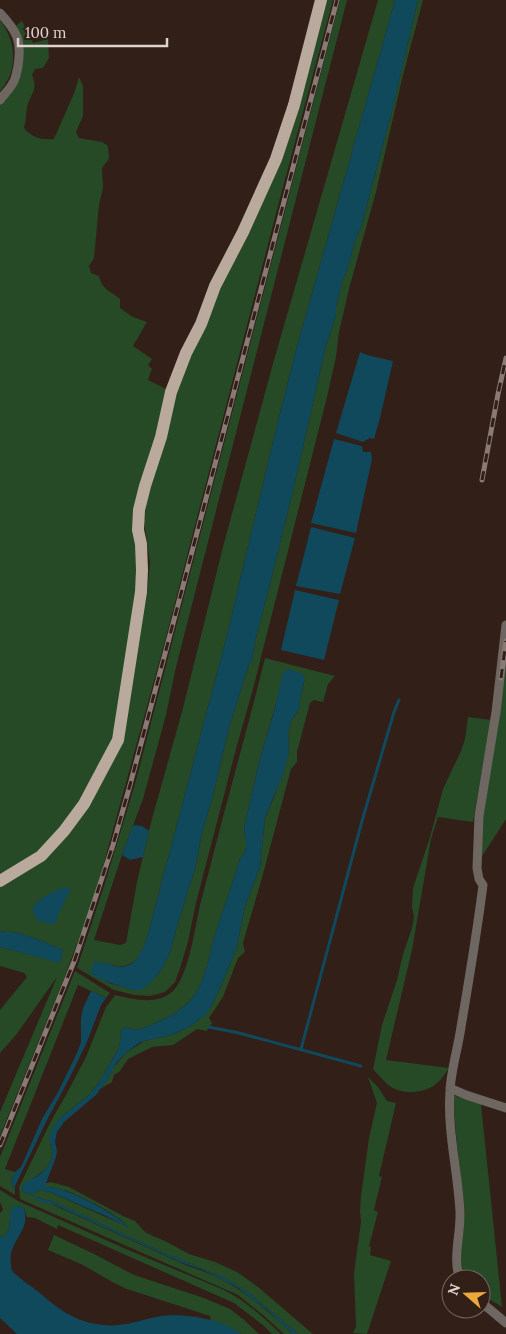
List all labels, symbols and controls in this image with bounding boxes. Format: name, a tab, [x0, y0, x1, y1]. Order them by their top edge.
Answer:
scale bar	[18, 15, 166, 47]
text: 100 m	[25, 23, 66, 42]
north arrow	[441, 1269, 491, 1319]
text: N	[443, 1281, 464, 1298]

